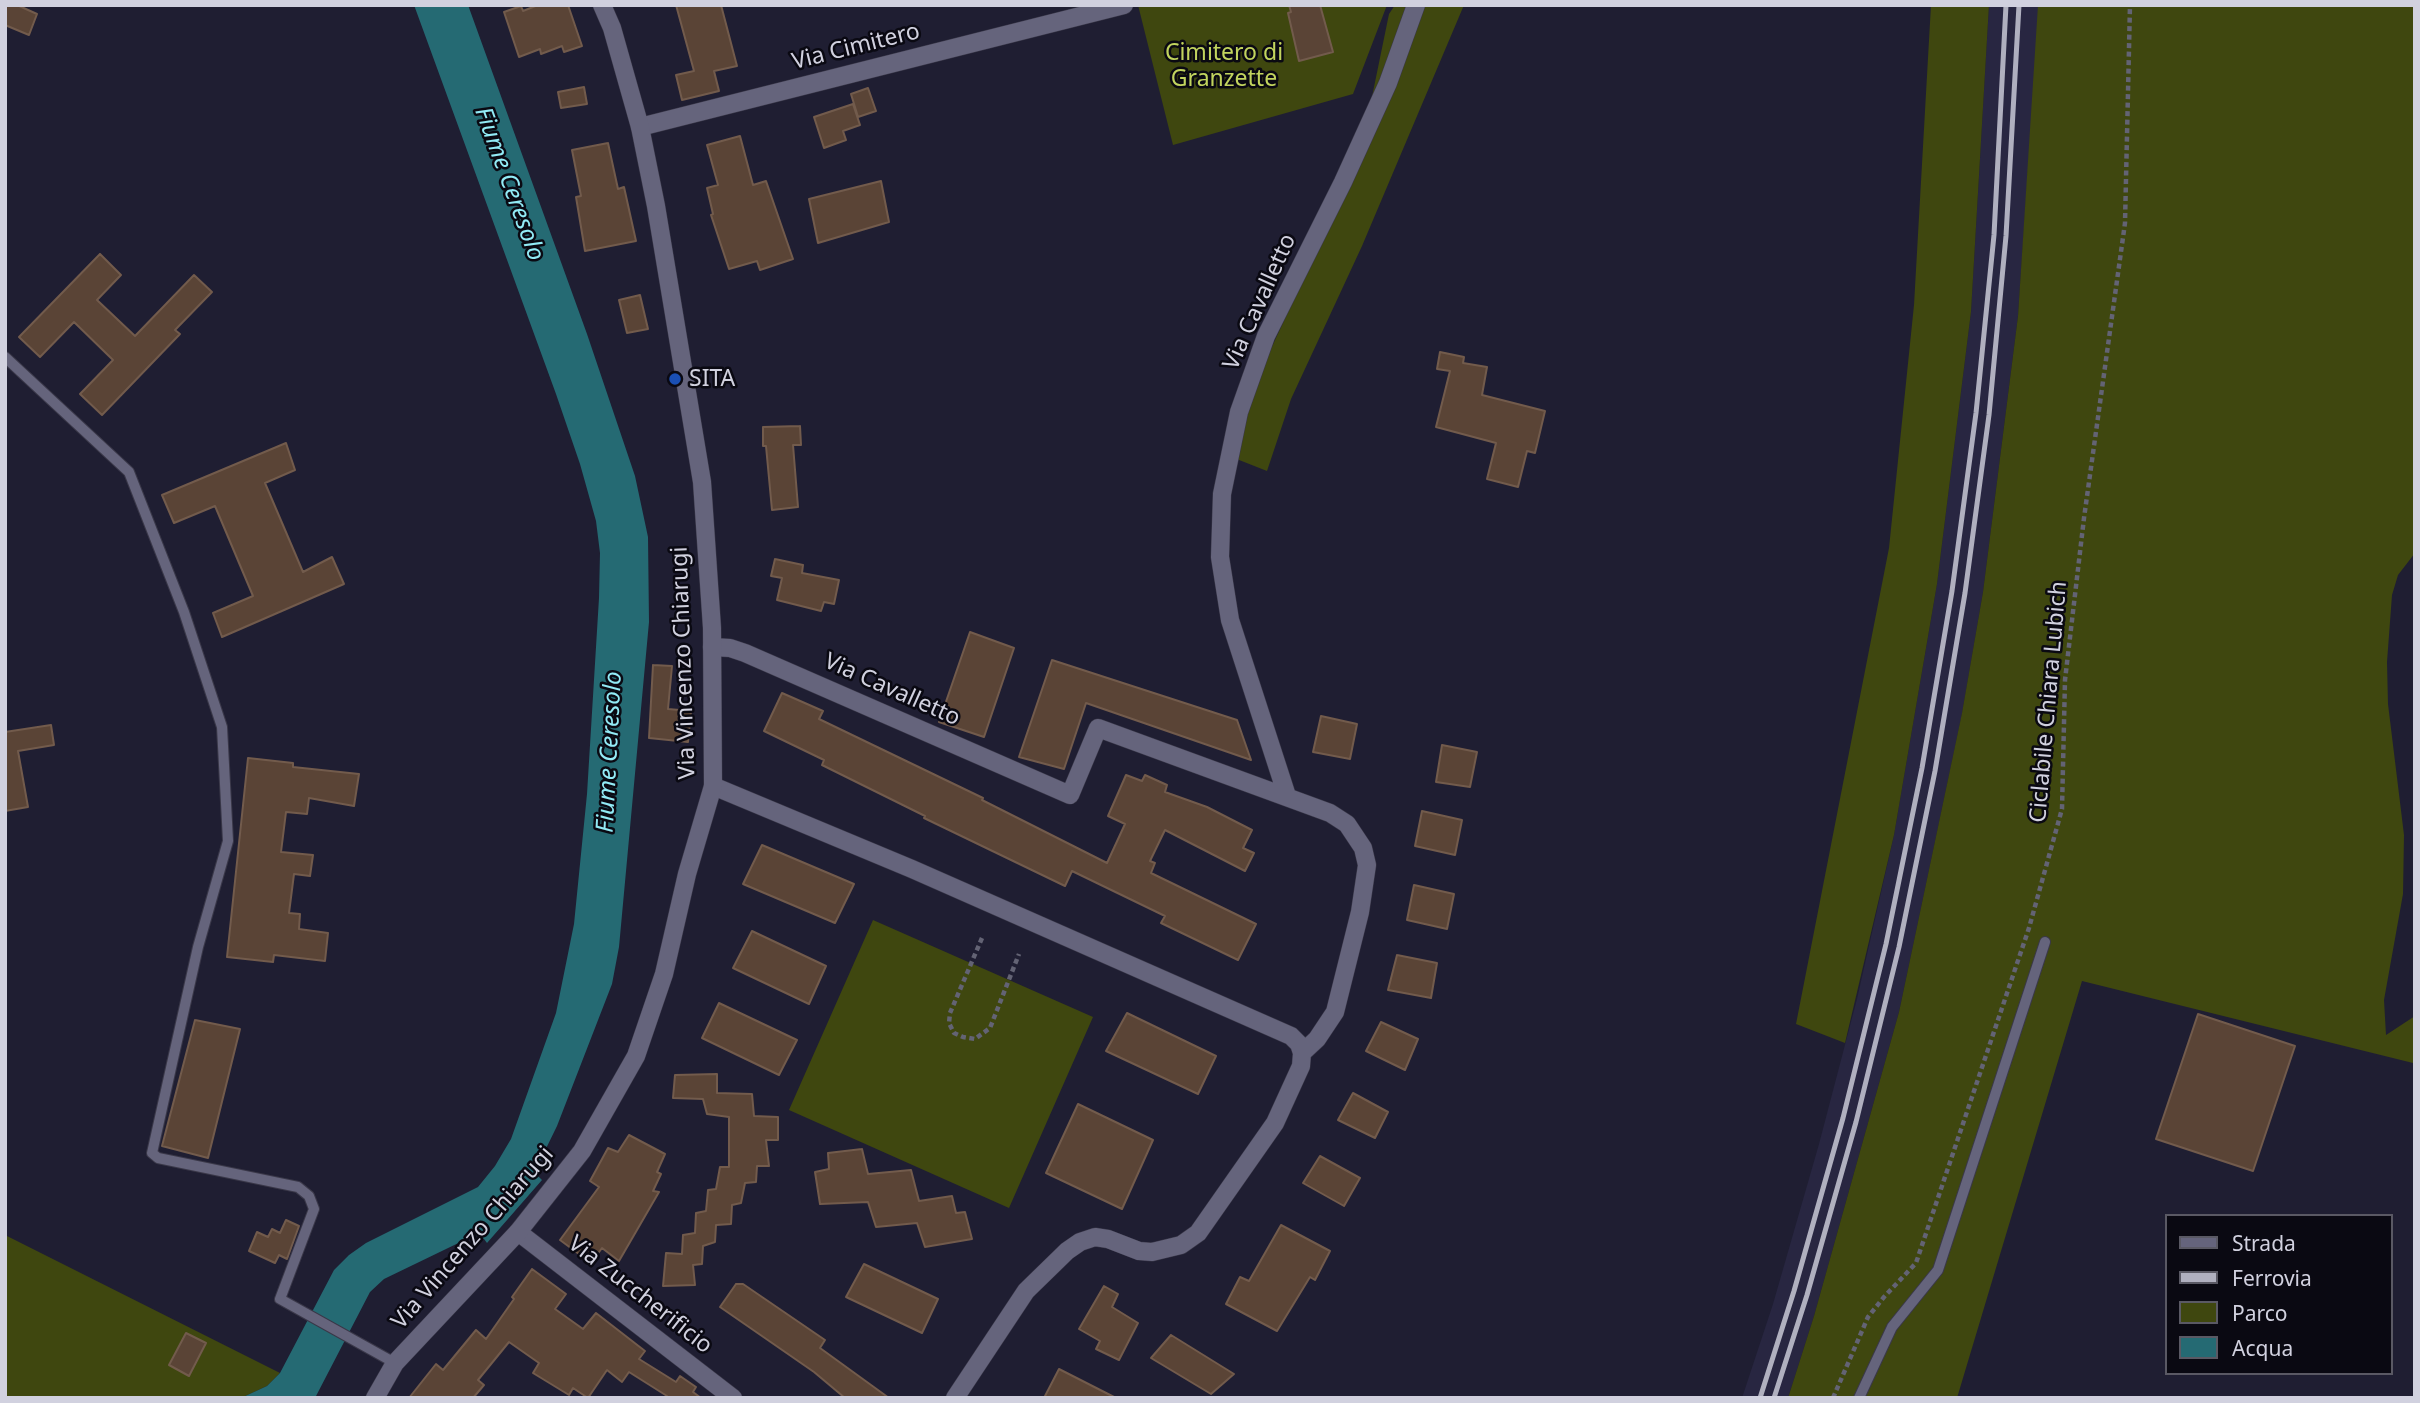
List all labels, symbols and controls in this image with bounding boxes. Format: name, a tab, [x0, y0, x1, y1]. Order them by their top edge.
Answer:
street label: Via Cimitero	[789, 18, 923, 76]
park label: Cimitero di Granzette	[1165, 39, 1283, 93]
water label: Fiume Ceresolo	[468, 103, 550, 265]
street label: Via Cavalletto	[1218, 230, 1302, 374]
place label: SITA	[689, 365, 735, 393]
marker: SITA	[667, 371, 683, 387]
street label: Via Vincenzo Chiarugi	[666, 546, 702, 780]
street label: Ciclabile Chiara Lubich	[2025, 580, 2073, 824]
street label: Via Cavalletto	[820, 648, 964, 732]
water label: Fiume Ceresolo	[591, 671, 629, 833]
street label: Via Vincenzo Chiarugi	[386, 1141, 560, 1335]
legend	[2164, 1214, 2392, 1375]
text: Strada	[2232, 1229, 2296, 1257]
street label: Via Zuccherificio	[562, 1230, 718, 1360]
text: Ferrovia	[2232, 1264, 2312, 1292]
text: Parco	[2232, 1299, 2288, 1327]
text: Acqua	[2232, 1334, 2293, 1362]

